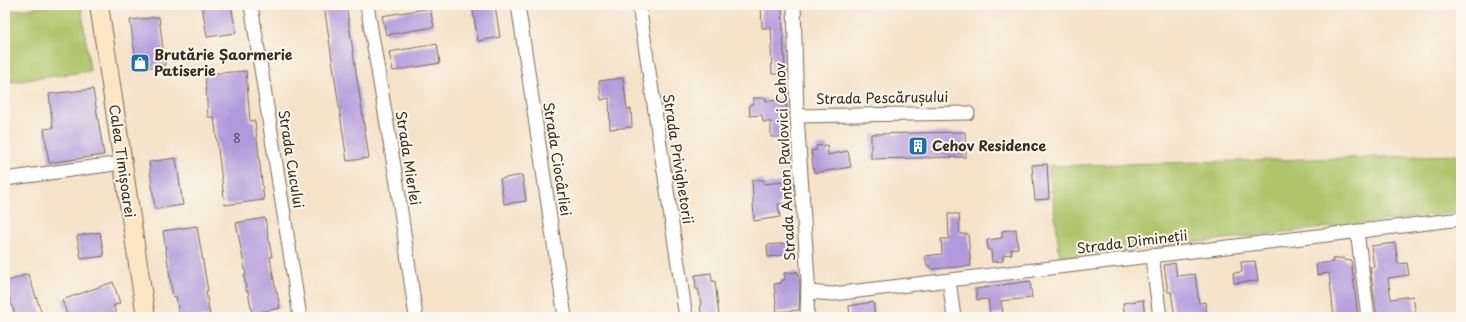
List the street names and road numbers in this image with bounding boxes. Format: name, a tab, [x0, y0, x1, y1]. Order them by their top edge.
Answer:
street label: Strada Anton Pavlovici Cehov	[769, 62, 800, 262]
street label: Strada Pescărușului	[815, 86, 949, 109]
street label: Strada Privighetorii	[658, 92, 699, 226]
street label: Strada Ciocârliei	[538, 100, 577, 217]
street label: Calea Timișoarei	[104, 103, 141, 219]
street label: Strada Cucului	[273, 108, 310, 210]
street label: Strada Mierlei	[391, 109, 426, 207]
street label: Strada Dimineții	[1075, 224, 1189, 259]

